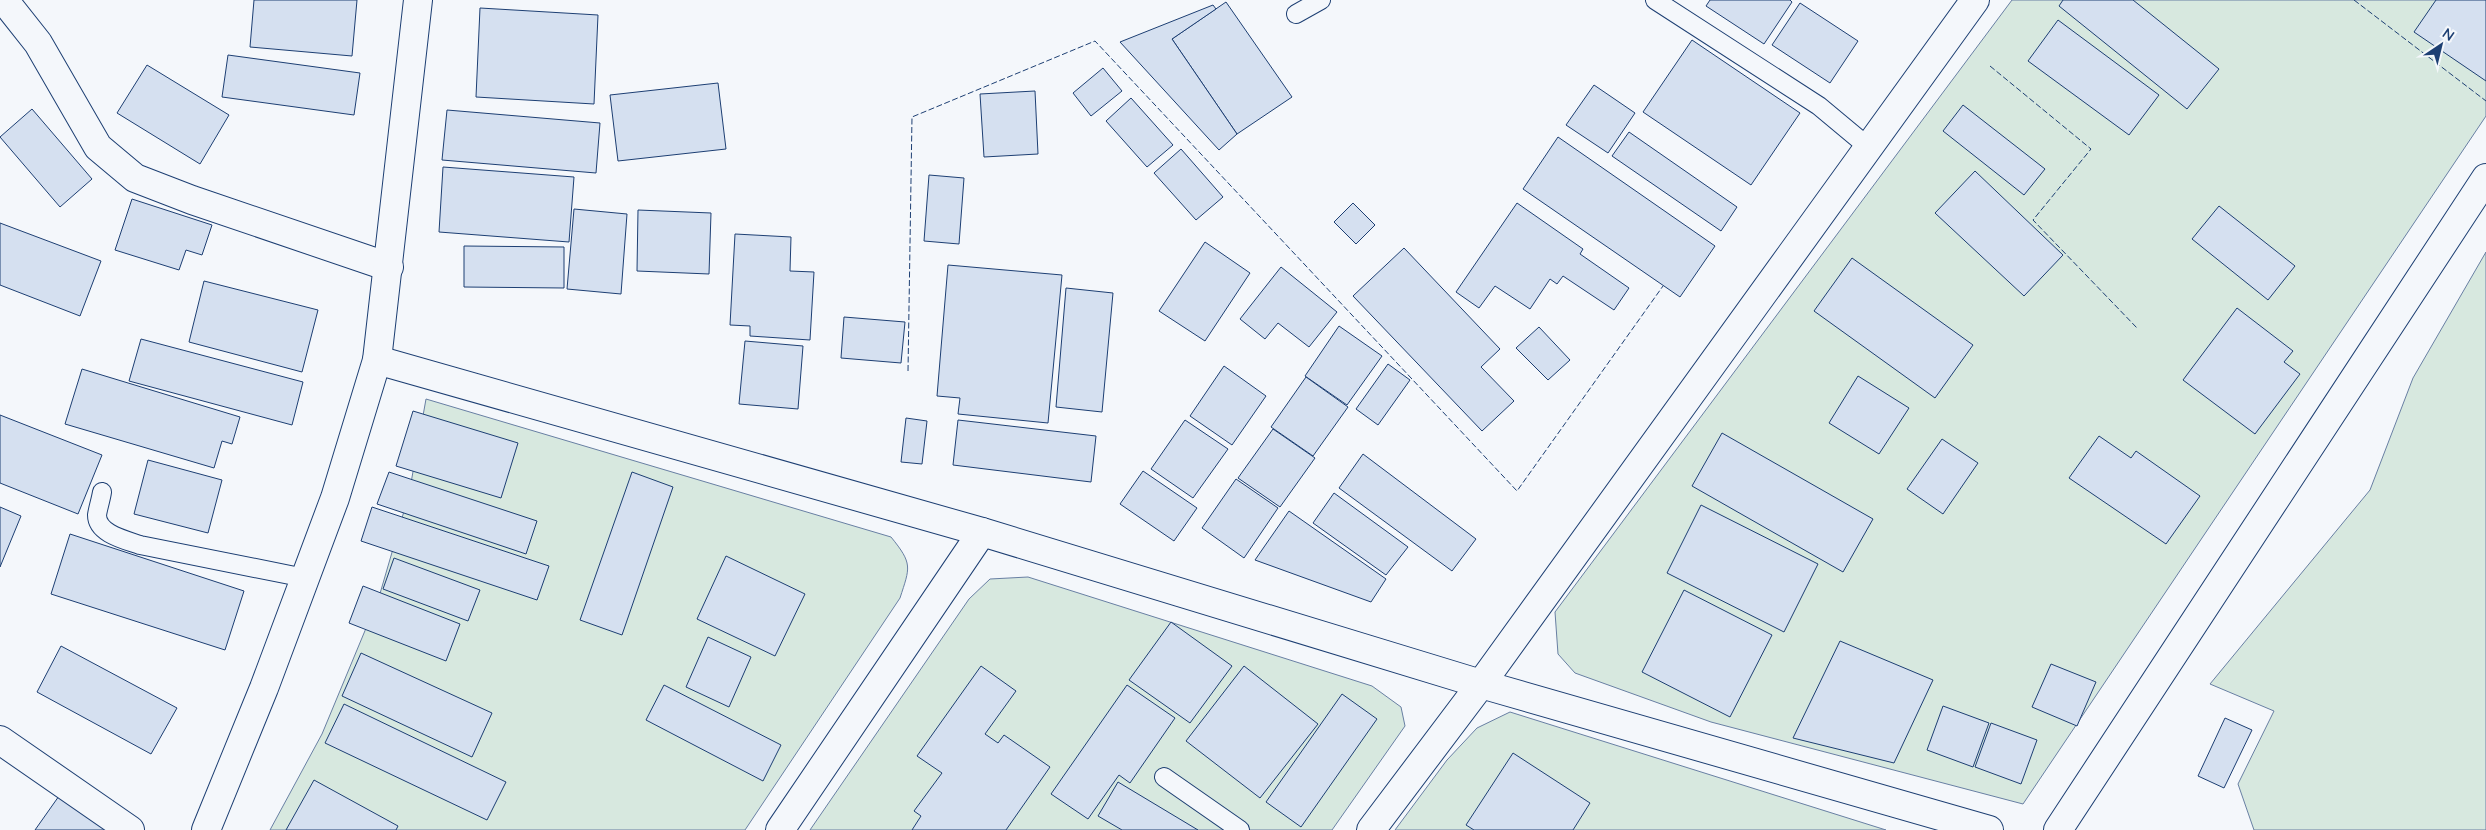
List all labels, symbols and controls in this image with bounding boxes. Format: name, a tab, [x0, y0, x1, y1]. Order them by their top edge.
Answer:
north arrow	[2416, 20, 2466, 70]
text: N	[2439, 24, 2458, 45]

